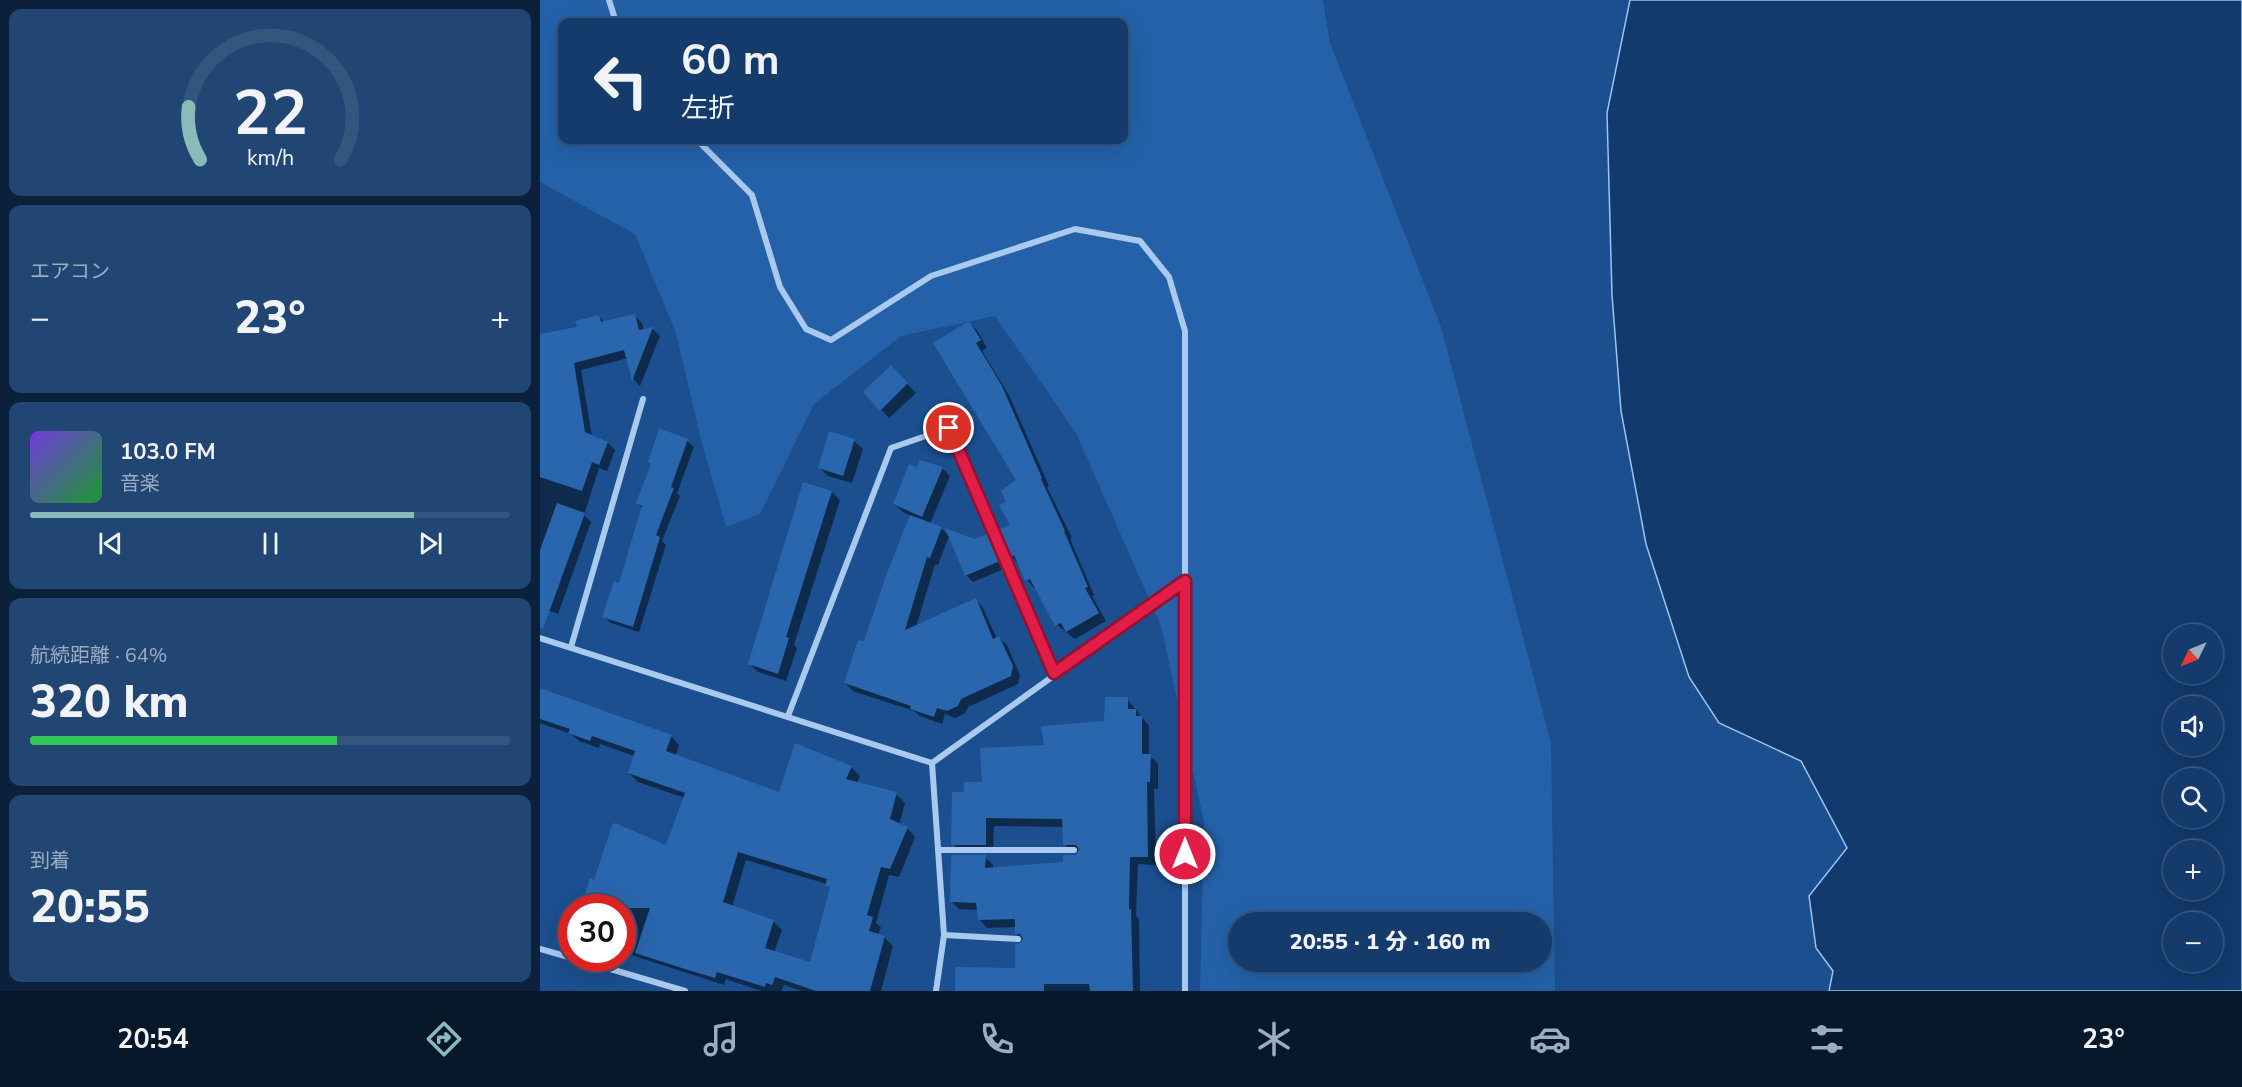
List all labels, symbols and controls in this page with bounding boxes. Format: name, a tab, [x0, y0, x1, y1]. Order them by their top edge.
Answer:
text: 60 m	[681, 32, 780, 89]
icon: left	[582, 42, 660, 120]
text: 22	[233, 71, 307, 156]
text: 左折	[681, 90, 735, 127]
text: km/h	[246, 143, 294, 173]
text: エアコン	[30, 258, 110, 285]
text: 23°	[234, 288, 306, 349]
text: −	[30, 296, 50, 341]
text: +	[490, 296, 510, 341]
pin	[923, 402, 974, 453]
icon: arrive	[932, 411, 965, 444]
text: 103.0 FM	[120, 437, 216, 467]
text: 音楽	[120, 470, 160, 497]
icon: previous	[94, 527, 127, 560]
icon: pause	[254, 527, 287, 560]
icon: next	[414, 527, 447, 560]
north arrow	[2163, 624, 2223, 684]
map controls	[2163, 624, 2223, 972]
text: 航続距離 · 64%	[30, 642, 167, 669]
text: 320 km	[30, 672, 189, 733]
button: sound	[2163, 696, 2223, 756]
button: search	[2163, 768, 2223, 828]
position arrow	[1153, 822, 1217, 886]
button: +	[2163, 840, 2223, 900]
text: 到着	[30, 847, 70, 874]
text: 20:55	[30, 877, 150, 938]
speed limit sign: 30	[558, 894, 636, 972]
button: −	[2163, 912, 2223, 972]
text: 20:55 · 1 分 · 160 m	[1289, 927, 1491, 957]
icon: directions	[423, 1018, 465, 1060]
icon: music	[700, 1018, 742, 1060]
icon: phone	[976, 1018, 1018, 1060]
icon: climate	[1253, 1018, 1295, 1060]
icon: car	[1529, 1018, 1571, 1060]
icon: filters	[1806, 1018, 1848, 1060]
text: 20:54	[117, 1021, 189, 1058]
text: 23°	[2082, 1021, 2125, 1058]

